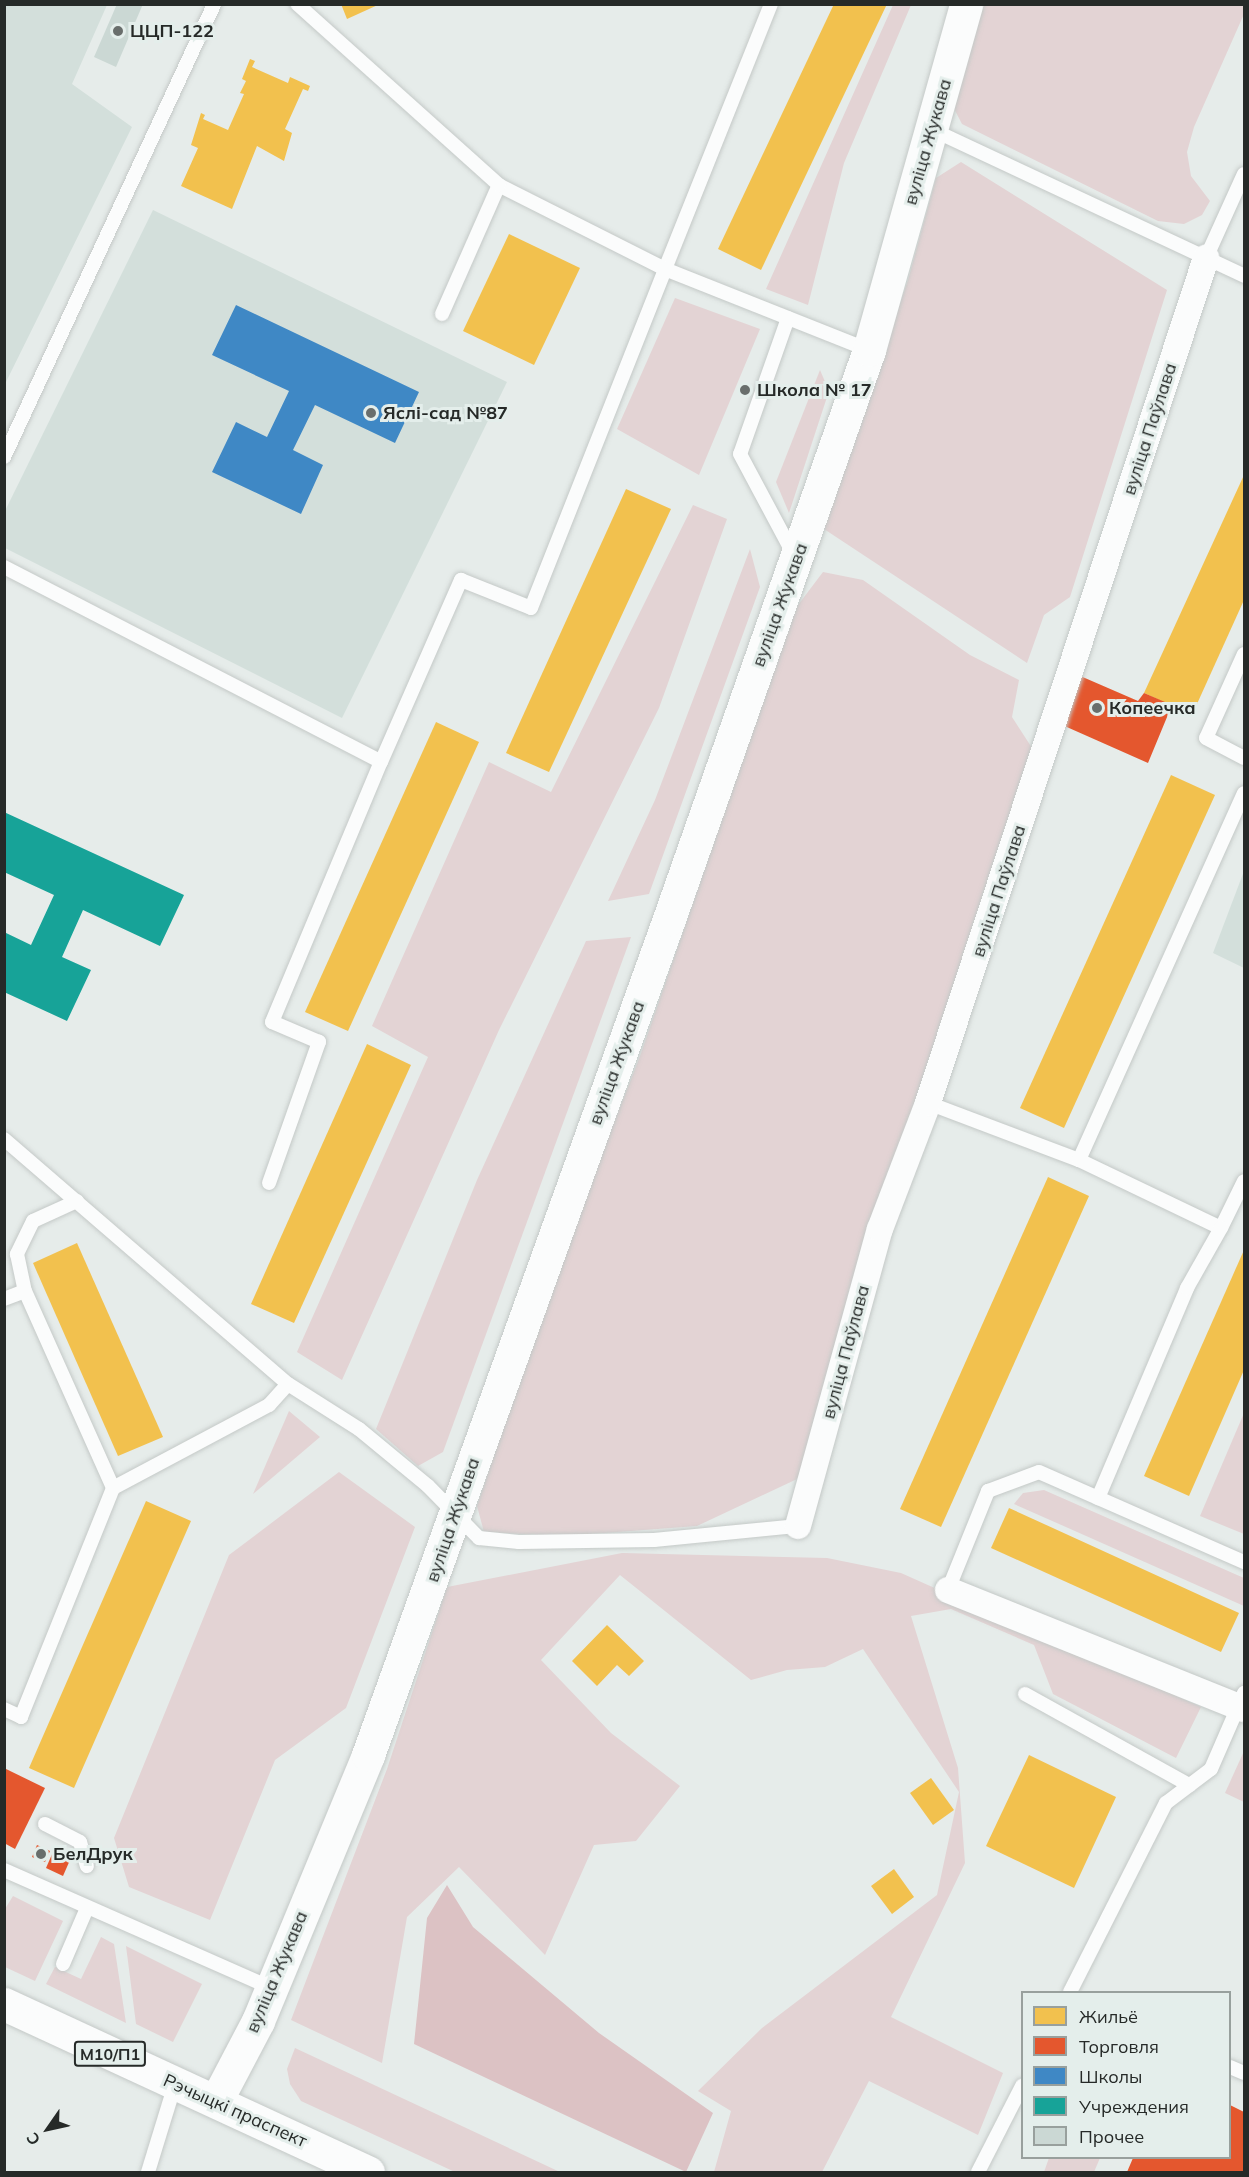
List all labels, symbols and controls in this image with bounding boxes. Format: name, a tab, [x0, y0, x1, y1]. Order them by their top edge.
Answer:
place label: ЦЦП-122	[130, 20, 214, 42]
marker: ЦЦП-122	[111, 24, 125, 38]
street label: вуліца Жукава	[900, 77, 956, 207]
street label: вуліца Паўлава	[1118, 360, 1182, 498]
place label: Школа № 17	[757, 379, 872, 401]
marker: Школа № 17	[738, 383, 752, 397]
place label: Яслі-сад №87	[383, 402, 508, 424]
marker: Яслі-сад №87	[364, 406, 378, 420]
street label: вуліца Жукава	[748, 540, 812, 670]
place label: Копеечка	[1109, 697, 1196, 719]
marker: Копеечка	[1090, 701, 1104, 715]
street label: вуліца Паўлава	[967, 822, 1031, 960]
street label: вуліца Жукава	[585, 998, 649, 1128]
street label: вуліца Паўлава	[818, 1283, 874, 1421]
street label: вуліца Жукава	[422, 1455, 484, 1585]
place label: БелДрук	[53, 1843, 133, 1865]
marker: БелДрук	[34, 1847, 48, 1861]
street label: вуліца Жукава	[242, 1908, 312, 2036]
legend	[1021, 1991, 1231, 2159]
text: Жильё	[1079, 2005, 1138, 2028]
text: Торговля	[1079, 2035, 1159, 2058]
road number: М10/П1	[72, 2041, 148, 2067]
text: Школы	[1079, 2065, 1142, 2088]
street label: Рэчыцкі праспект	[160, 2070, 310, 2152]
text: Учреждения	[1079, 2095, 1189, 2118]
north arrow	[18, 2099, 78, 2159]
text: Прочее	[1079, 2125, 1144, 2148]
text: С	[22, 2129, 44, 2149]

